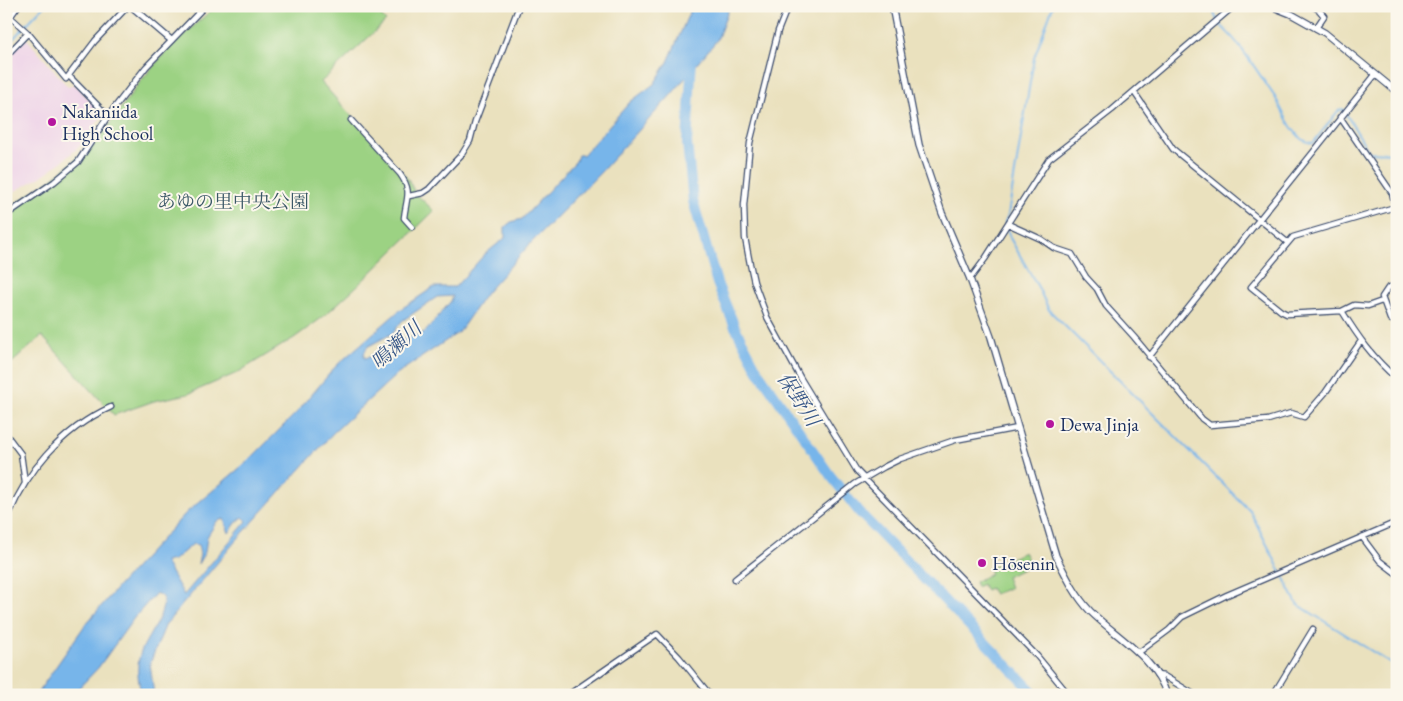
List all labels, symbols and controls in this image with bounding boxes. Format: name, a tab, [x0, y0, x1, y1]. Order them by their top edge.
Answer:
place label: Nakaniida High School	[62, 99, 154, 146]
marker: Nakaniida High School	[46, 116, 58, 128]
park label: あゆの里中央公園	[157, 189, 309, 214]
water label: 鳴瀬川	[365, 314, 428, 375]
water label: 保野川	[772, 367, 827, 433]
place label: Dewa Jinja	[1060, 412, 1139, 437]
marker: Dewa Jinja	[1044, 418, 1056, 430]
place label: Hōsenin	[992, 551, 1055, 576]
marker: Hōsenin	[976, 557, 988, 569]

